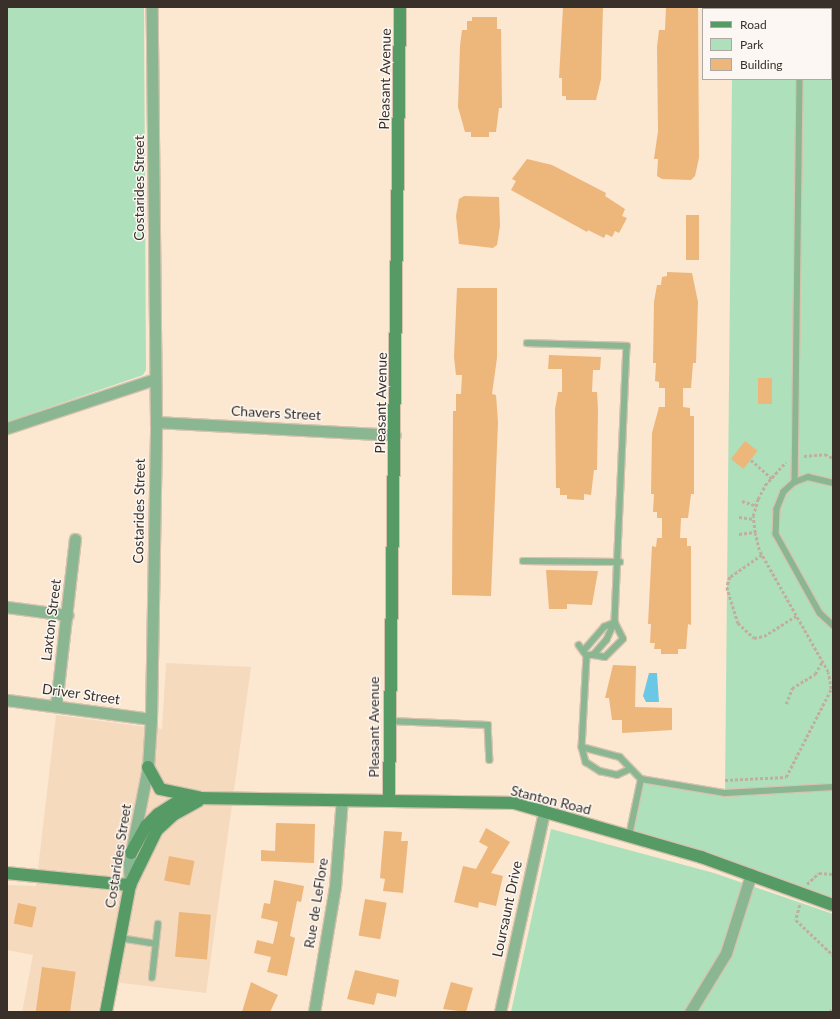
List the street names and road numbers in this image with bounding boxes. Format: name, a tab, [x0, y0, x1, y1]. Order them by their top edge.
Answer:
street label: Pleasant Avenue	[376, 28, 394, 130]
street label: Costarides Street	[131, 135, 147, 241]
street label: Pleasant Avenue	[372, 352, 390, 454]
street label: Chavers Street	[231, 402, 321, 424]
street label: Costarides Street	[130, 458, 148, 564]
street label: Laxton Street	[38, 578, 64, 662]
street label: Pleasant Avenue	[366, 676, 382, 778]
street label: Driver Street	[41, 680, 121, 708]
street label: Stanton Road	[509, 782, 593, 818]
street label: Costarides Street	[101, 803, 135, 909]
street label: Rue de LeFlore	[301, 857, 331, 949]
street label: Loursaunt Drive	[489, 859, 525, 959]

